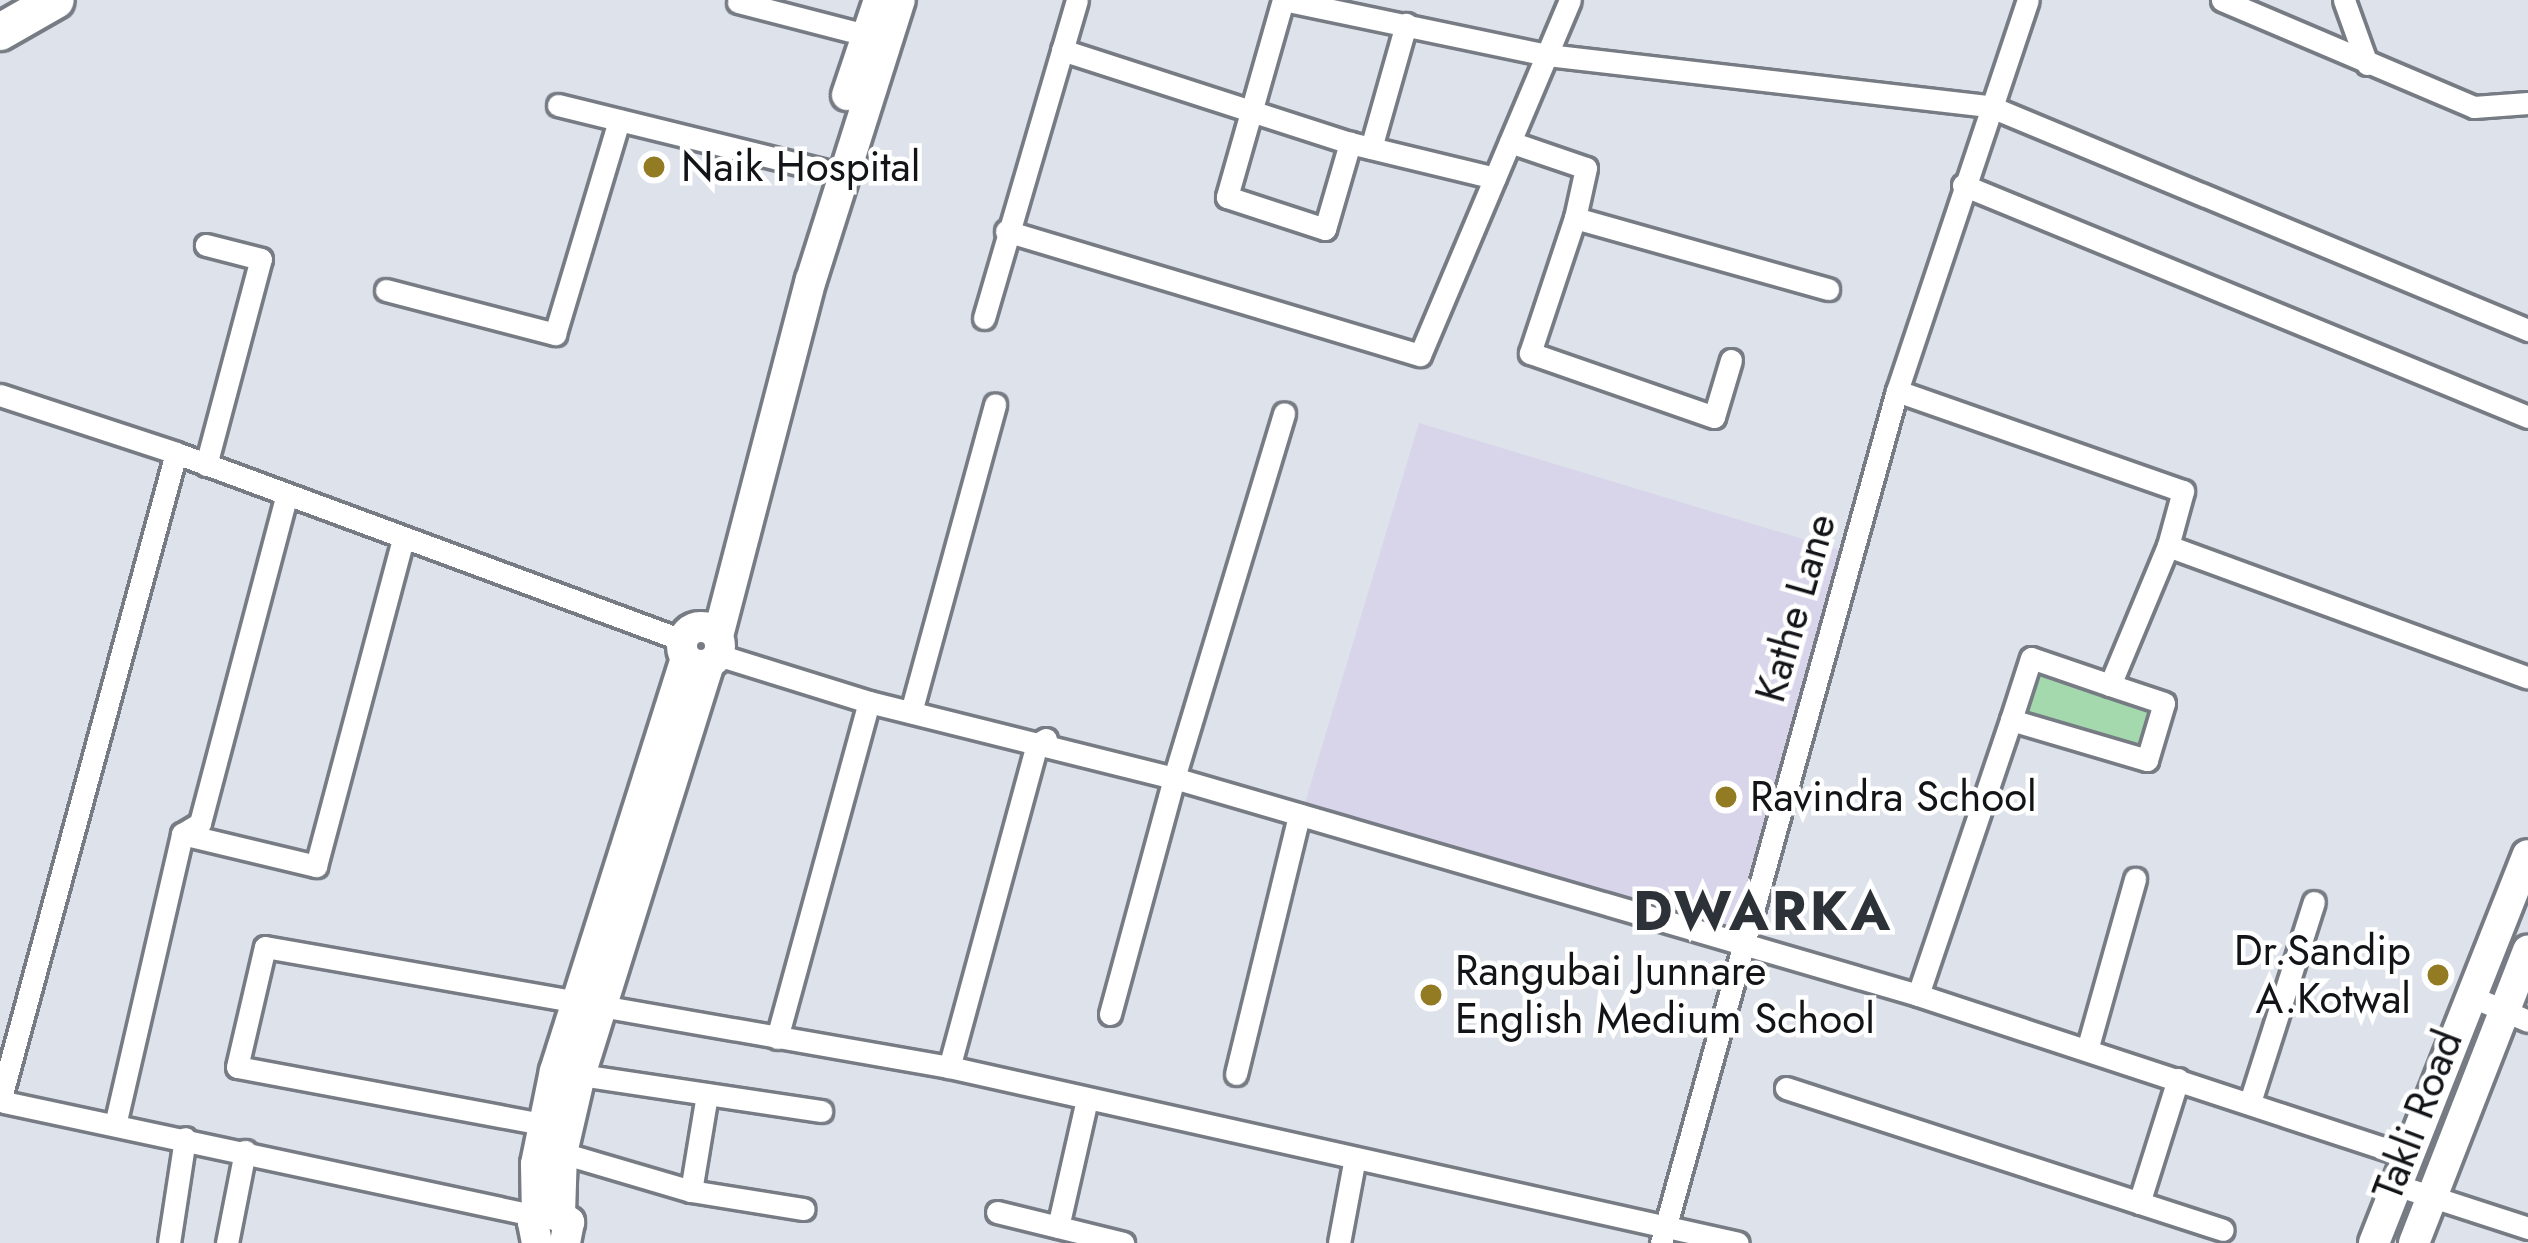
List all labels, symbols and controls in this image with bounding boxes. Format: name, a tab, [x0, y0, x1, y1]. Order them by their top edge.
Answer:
place label: Naik Hospital	[681, 142, 920, 192]
marker: Naik Hospital	[638, 151, 670, 183]
street label: Kathe Lane	[1745, 508, 1847, 708]
place label: Ravindra School	[1750, 772, 2037, 822]
marker: Ravindra School	[1713, 784, 1739, 810]
district label: DWARKA	[1633, 879, 1893, 943]
place label: Dr.Sandip A.Kotwal	[2234, 926, 2411, 1024]
place label: Rangubai Junnare English Medium School	[1455, 946, 1875, 1044]
marker: Dr.Sandip A.Kotwal	[2422, 959, 2454, 991]
marker: Rangubai Junnare English Medium School	[1418, 982, 1444, 1008]
street label: Takli Road	[2363, 1023, 2473, 1207]

